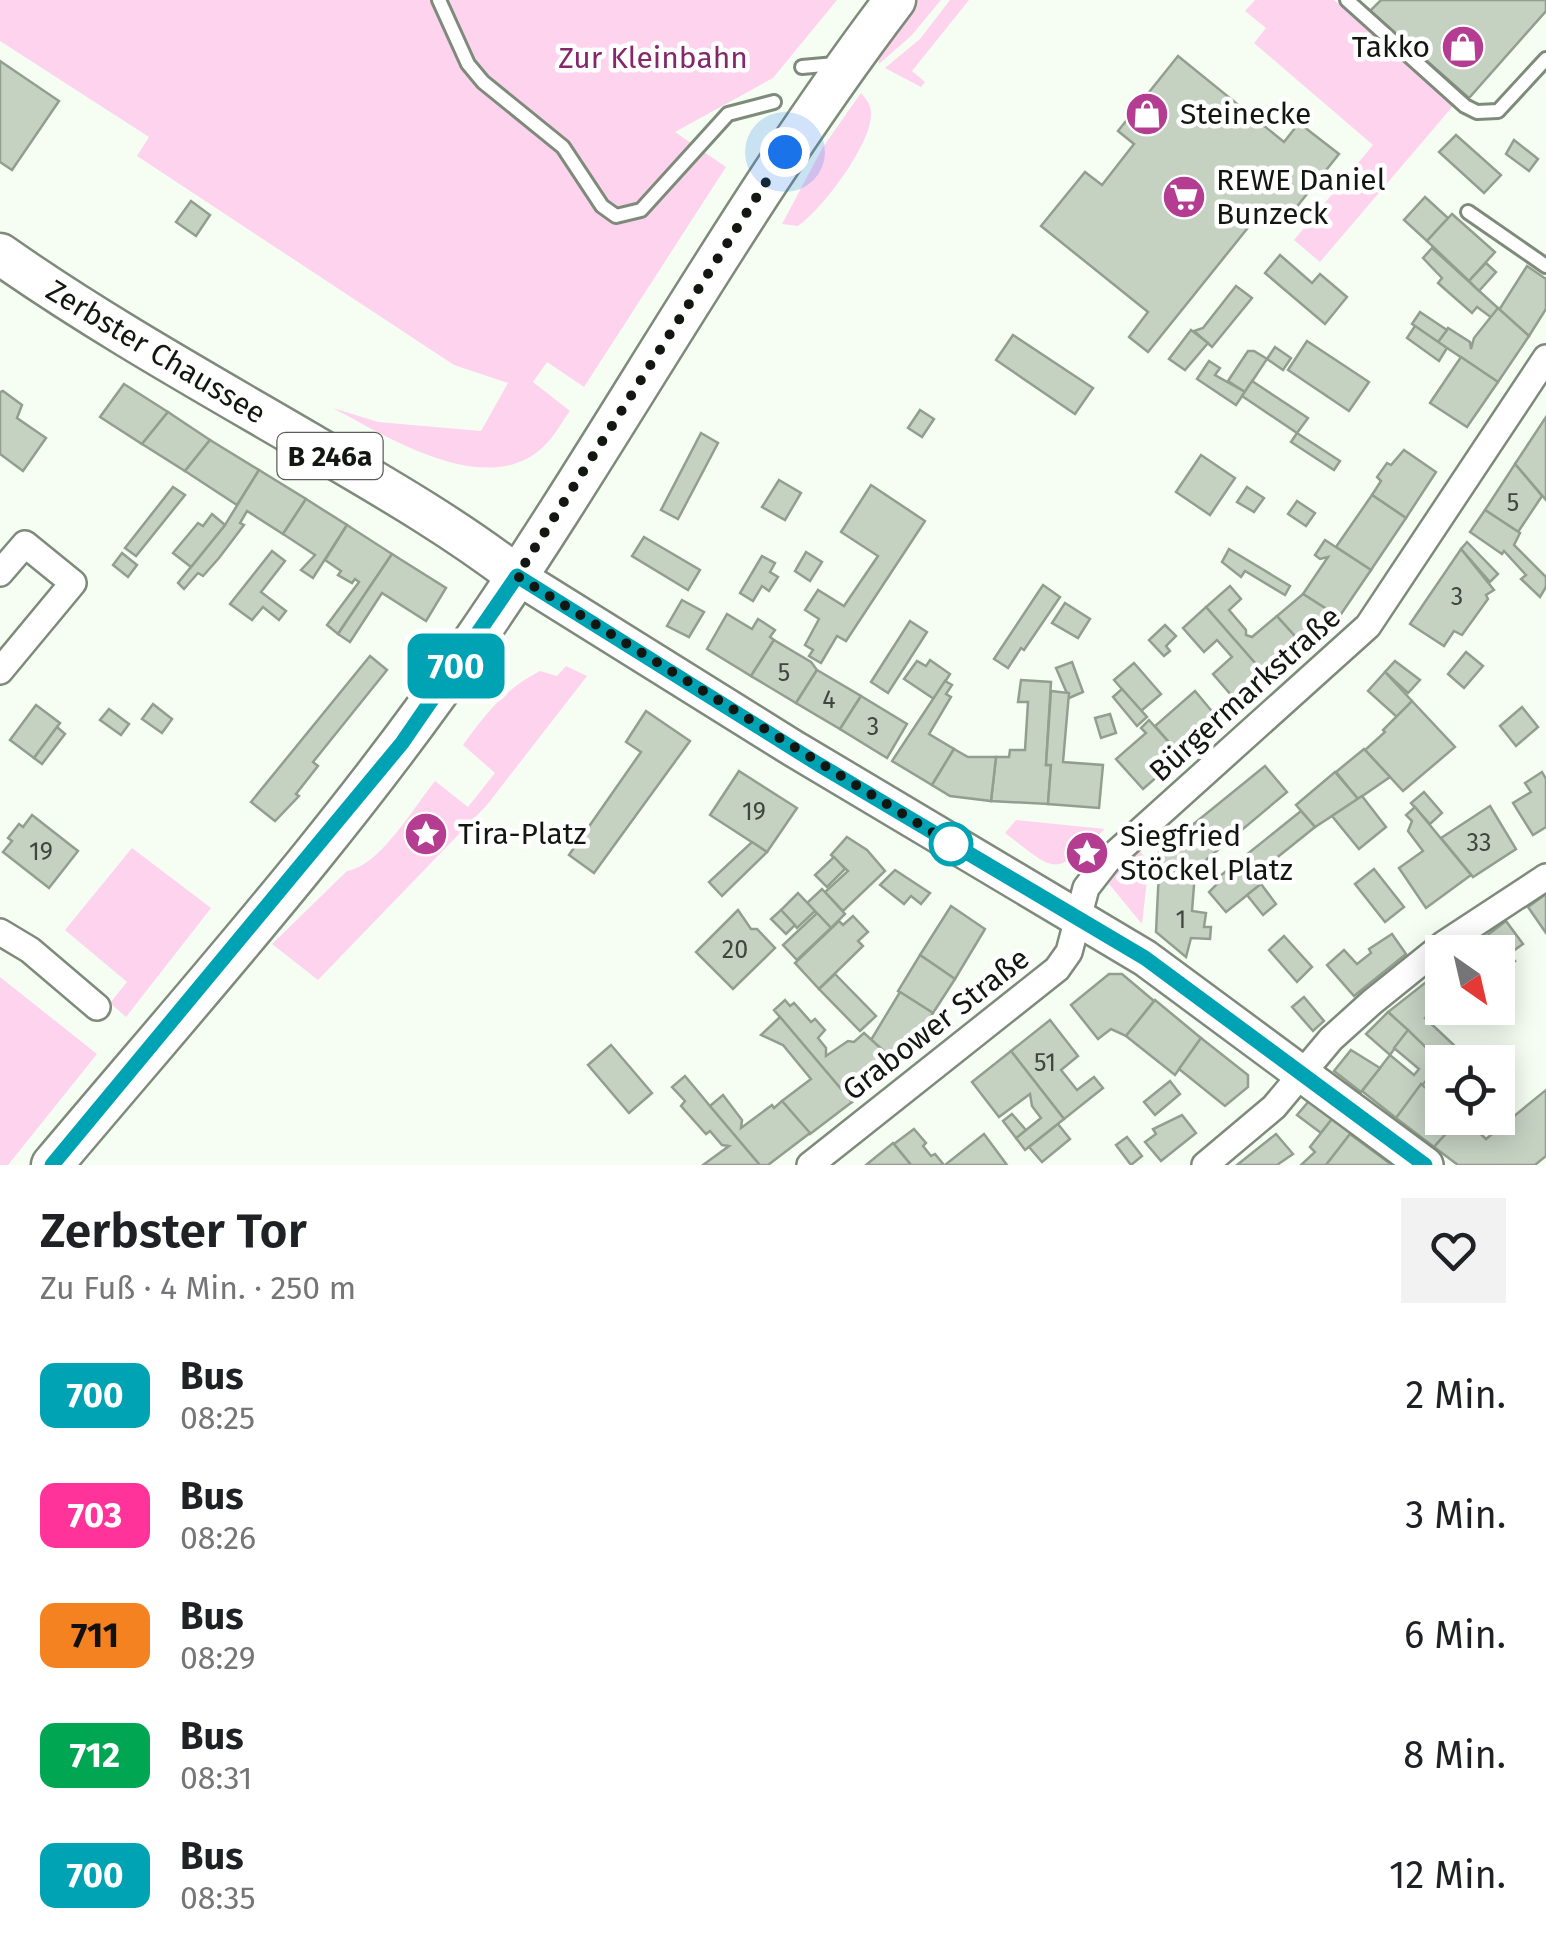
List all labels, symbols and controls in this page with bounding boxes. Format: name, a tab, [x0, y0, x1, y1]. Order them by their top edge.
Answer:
shop icon: Takko	[1440, 24, 1486, 70]
place label: Takko	[1352, 29, 1430, 65]
park label: Zur Kleinbahn	[558, 40, 748, 76]
shop icon: Steinecke	[1124, 91, 1170, 137]
place label: Steinecke	[1180, 96, 1311, 132]
your location	[760, 127, 810, 177]
place label: REWE Daniel Bunzeck	[1216, 162, 1386, 232]
supermarket icon: REWE Daniel Bunzeck	[1161, 174, 1207, 220]
street label: Zerbster Chaussee	[40, 272, 272, 432]
road number: B 246a	[278, 433, 382, 479]
house number: 5	[1507, 488, 1519, 518]
house number: 3	[1451, 582, 1463, 612]
street label: Bürgermarkstraße	[1142, 599, 1348, 789]
line badge: 700	[398, 634, 514, 698]
text: 700	[428, 645, 484, 687]
house number: 5	[778, 658, 790, 688]
house number: 4	[822, 685, 836, 715]
house number: 3	[867, 712, 879, 742]
house number: 19	[742, 797, 766, 827]
place icon: Tira-Platz	[403, 811, 449, 857]
place label: Tira-Platz	[458, 816, 587, 852]
place label: Siegfried Stöckel Platz	[1120, 818, 1293, 888]
unlabelled marker	[930, 823, 972, 865]
house number: 33	[1467, 828, 1491, 858]
place icon: Siegfried Stöckel Platz	[1064, 830, 1110, 876]
house number: 19	[29, 837, 53, 867]
house number: 1	[1176, 905, 1186, 935]
house number: 20	[722, 935, 748, 965]
north arrow	[1425, 935, 1515, 1025]
map controls	[1425, 935, 1515, 1135]
street label: Grabower Straße	[836, 940, 1036, 1108]
button: locate	[1425, 1045, 1515, 1135]
house number: 51	[1034, 1048, 1056, 1078]
button: heart	[1401, 1198, 1506, 1303]
text: Zerbster Tor	[40, 1202, 307, 1260]
text: Zu Fuß · 4 Min. · 250 m	[40, 1269, 356, 1307]
text: Bus	[180, 1353, 244, 1399]
text: 2 Min.	[1405, 1372, 1506, 1418]
text: 700	[67, 1374, 123, 1416]
text: 08:25	[180, 1399, 255, 1437]
text: Bus	[180, 1473, 244, 1519]
text: 3 Min.	[1405, 1492, 1506, 1538]
text: 703	[68, 1494, 122, 1536]
text: 08:26	[180, 1519, 256, 1557]
text: Bus	[180, 1593, 244, 1639]
text: 6 Min.	[1404, 1612, 1506, 1658]
text: 711	[71, 1614, 119, 1656]
text: 08:29	[180, 1639, 256, 1677]
text: Bus	[180, 1713, 244, 1759]
text: 8 Min.	[1403, 1732, 1506, 1778]
text: 712	[70, 1734, 120, 1776]
text: 08:31	[180, 1759, 252, 1797]
text: Bus	[180, 1833, 244, 1879]
text: 12 Min.	[1389, 1852, 1506, 1898]
text: 700	[67, 1854, 123, 1896]
text: 08:35	[180, 1879, 255, 1917]

